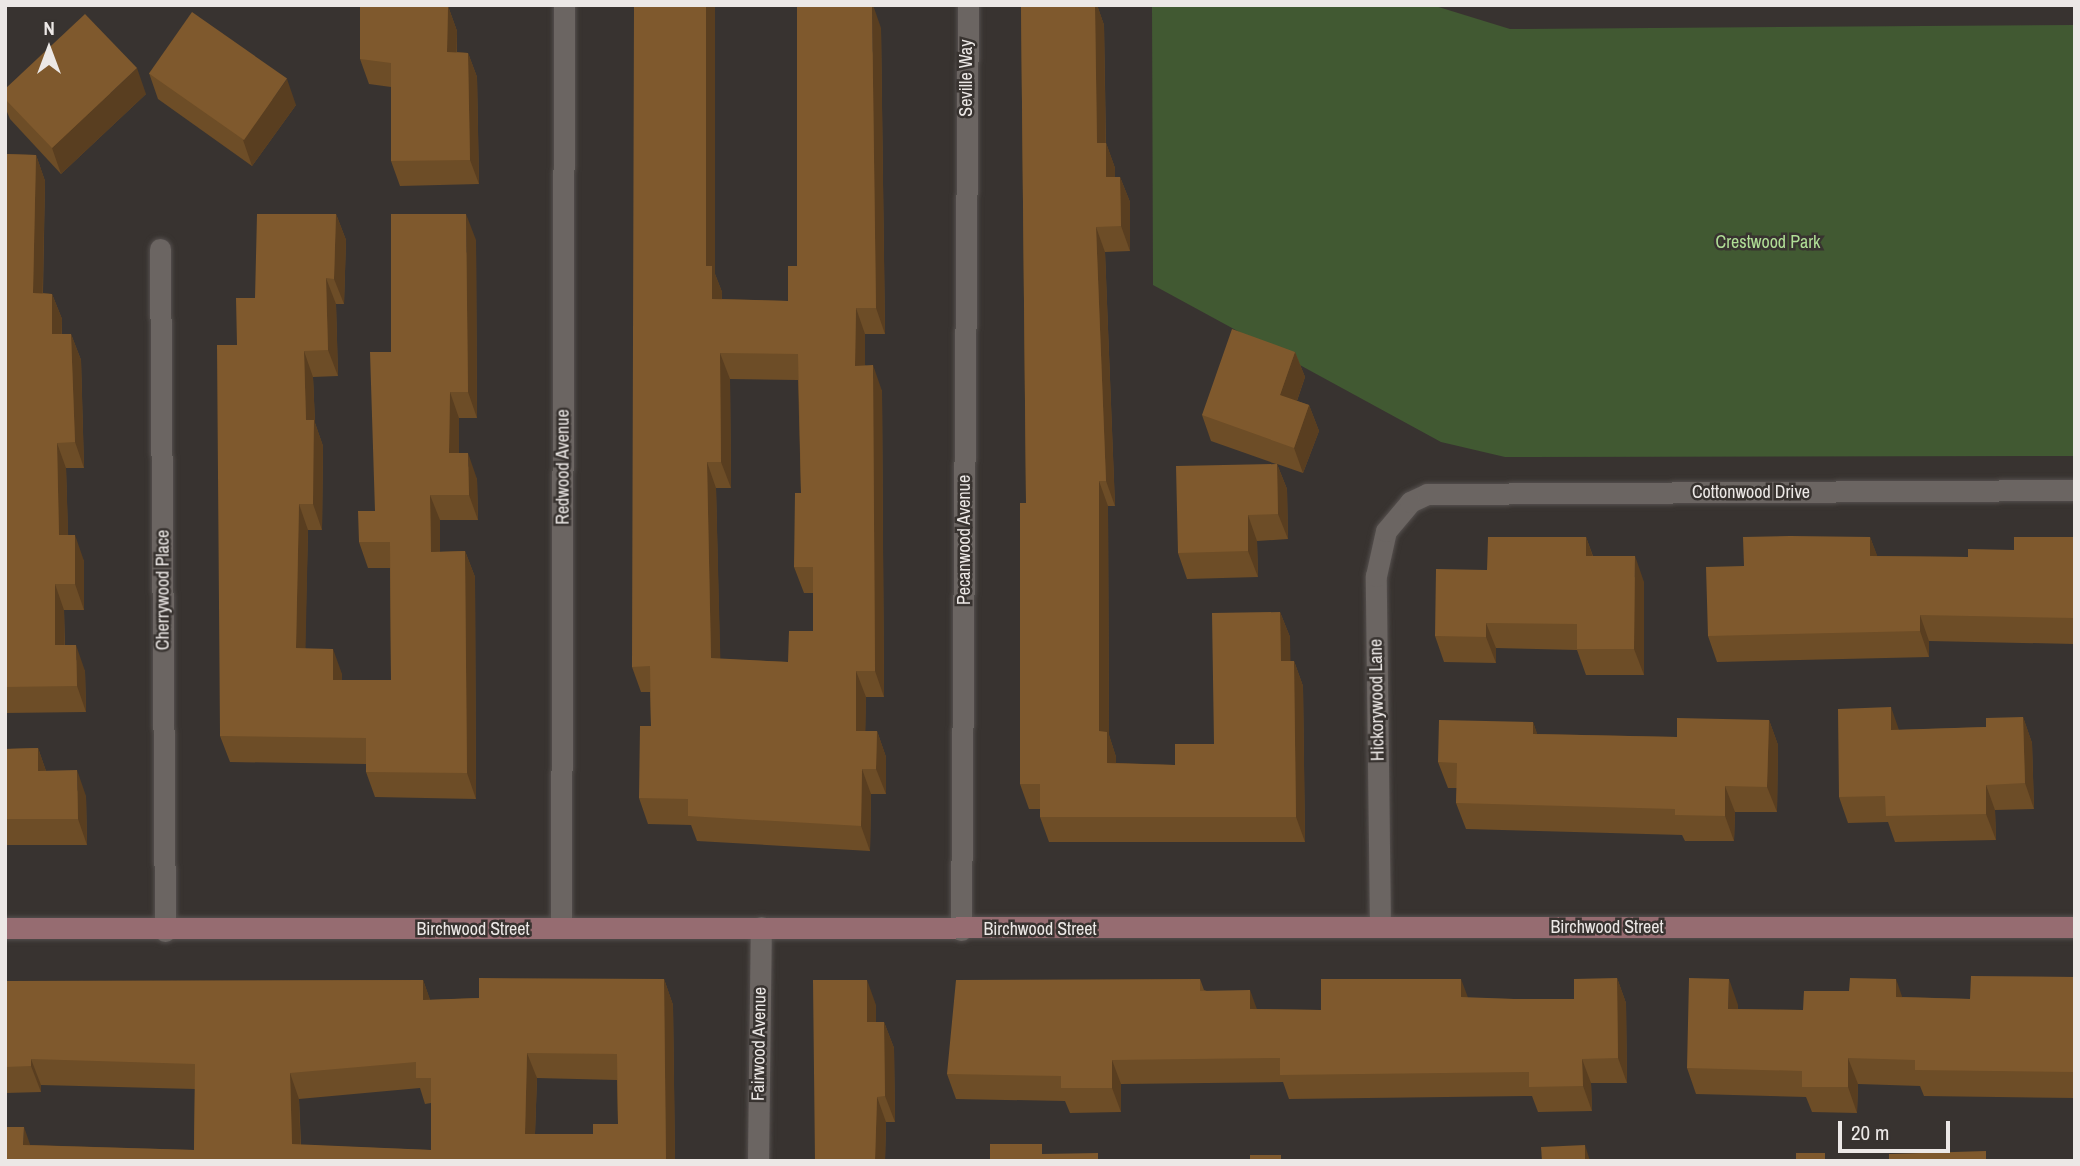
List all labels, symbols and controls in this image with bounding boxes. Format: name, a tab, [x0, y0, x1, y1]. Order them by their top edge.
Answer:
north arrow	[14, 14, 84, 84]
text: N	[43, 15, 55, 41]
street label: Seville Way	[955, 39, 977, 117]
park label: Crestwood Park	[1716, 231, 1820, 253]
street label: Redwood Avenue	[552, 409, 574, 525]
street label: Pecanwood Avenue	[953, 474, 975, 606]
street label: Cottonwood Drive	[1692, 481, 1810, 503]
street label: Cherrywood Place	[152, 530, 174, 650]
street label: Hickorywood Lane	[1365, 639, 1389, 761]
street label: Birchwood Street	[1550, 916, 1664, 938]
street label: Birchwood Street	[416, 918, 530, 940]
street label: Birchwood Street	[983, 918, 1097, 940]
street label: Fairwood Avenue	[747, 986, 771, 1102]
scale bar	[1842, 1106, 1954, 1150]
text: 20 m	[1851, 1118, 1889, 1147]

